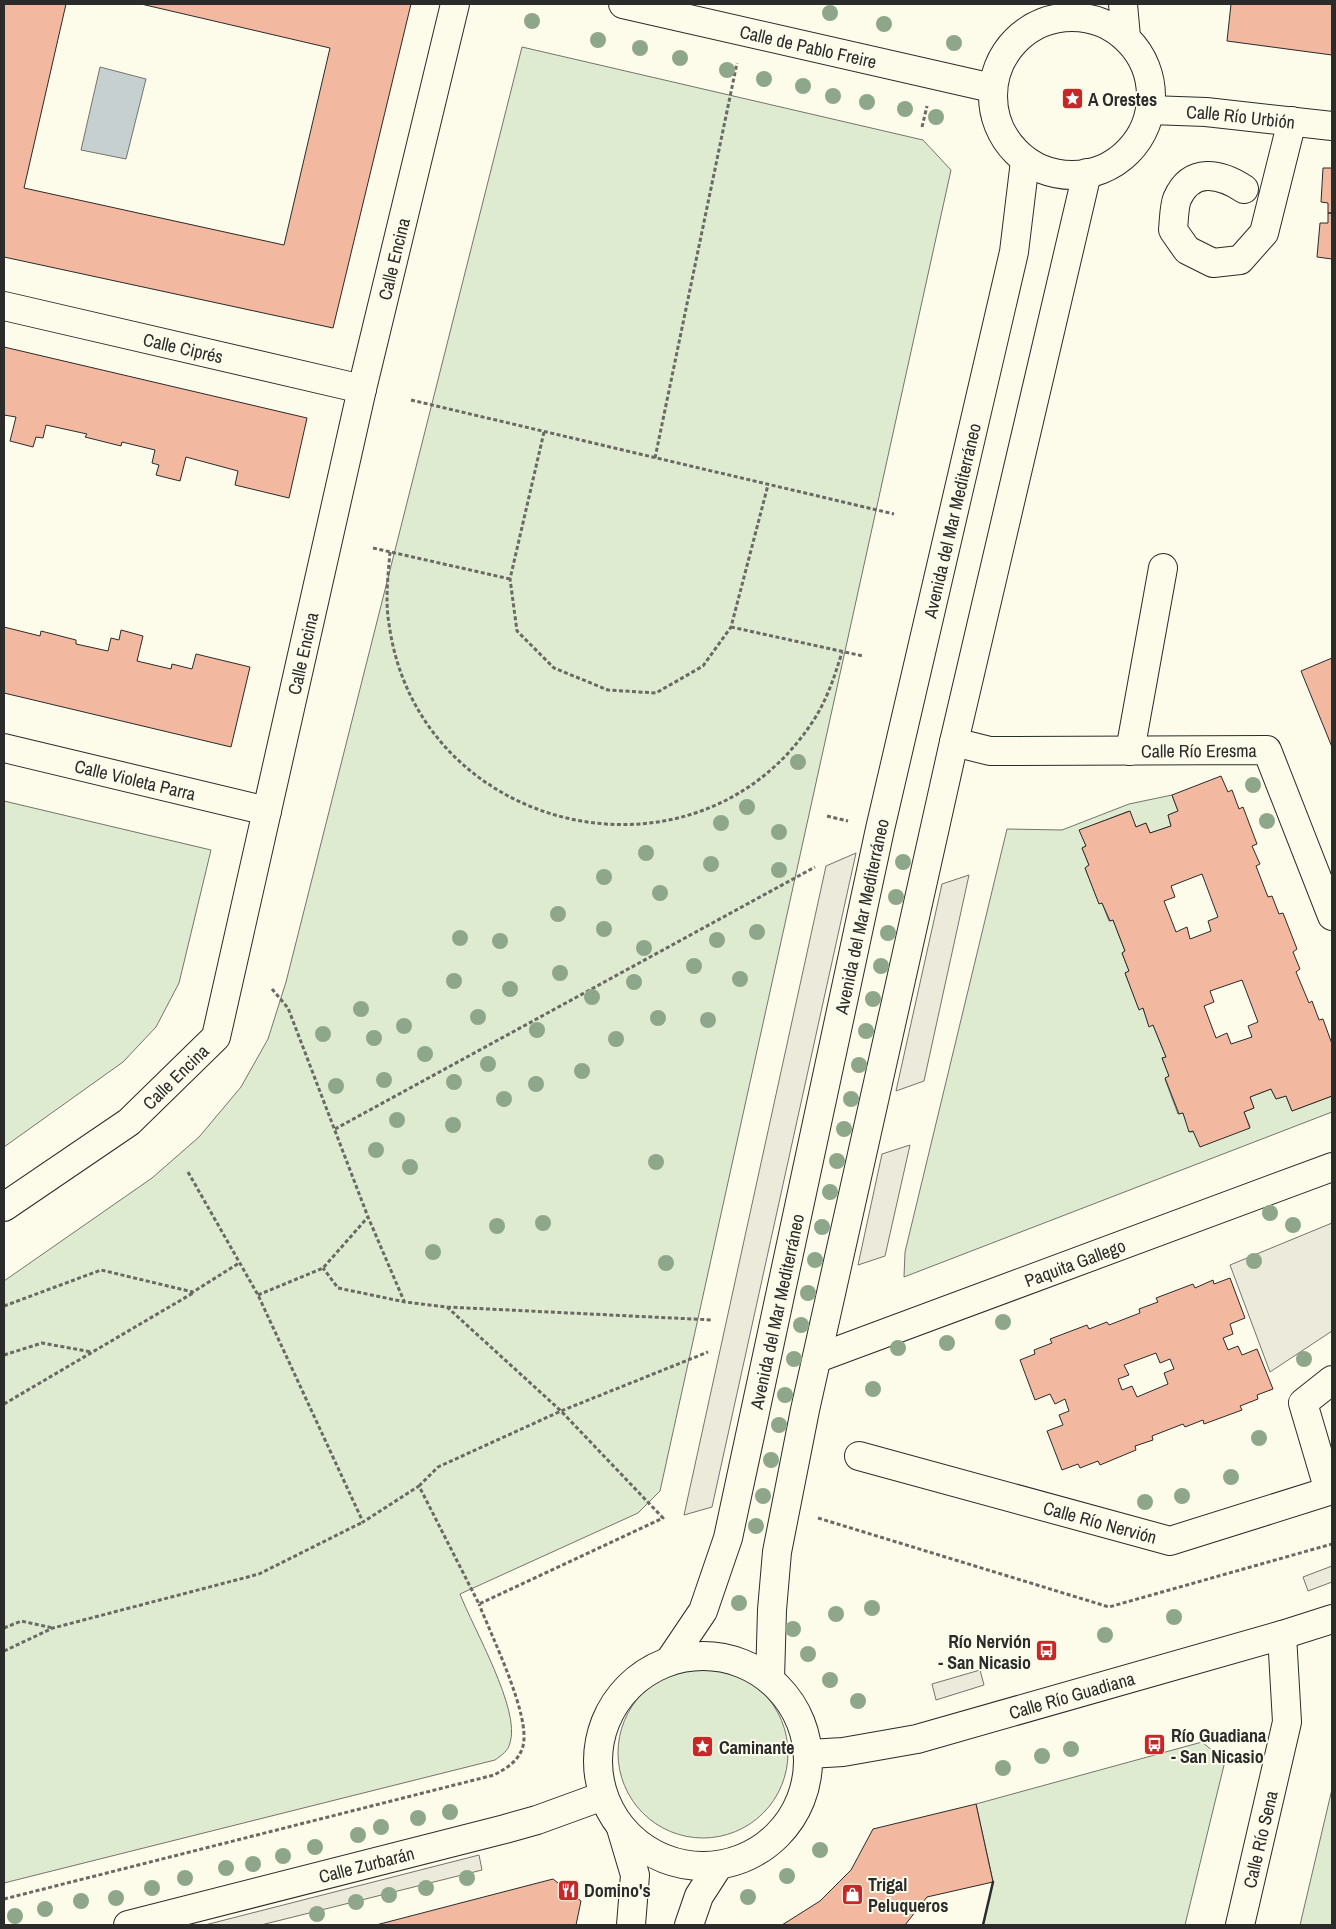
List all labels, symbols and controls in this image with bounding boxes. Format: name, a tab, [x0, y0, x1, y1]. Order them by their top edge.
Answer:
street label: Calle de Pablo Freire	[737, 18, 879, 74]
place icon: A Orestes	[1060, 87, 1084, 111]
place label: A Orestes	[1088, 87, 1157, 112]
street label: Calle Río Urbión	[1186, 99, 1296, 134]
street label: Calle Encina	[371, 215, 415, 302]
street label: Calle Ciprés	[141, 326, 226, 369]
street label: Avenida del Mar Mediterráneo	[917, 421, 986, 621]
street label: Calle Encina	[281, 610, 324, 697]
street label: Calle Río Eresma	[1141, 738, 1257, 763]
street label: Calle Violeta Parra	[72, 753, 198, 806]
street label: Avenida del Mar Mediterráneo	[828, 816, 895, 1017]
street label: Calle Encina	[137, 1038, 214, 1115]
street label: Avenida del Mar Mediterráneo	[743, 1211, 810, 1412]
street label: Paquita Gallego	[1021, 1232, 1129, 1293]
street label: Calle Río Nervión	[1041, 1494, 1160, 1549]
place label: Río Nervión - San Nicasio	[938, 1629, 1031, 1675]
bus stop icon: Río Nervión - San Nicasio	[1035, 1639, 1059, 1663]
street label: Calle Río Guadiana	[1006, 1665, 1137, 1725]
place label: Río Guadiana - San Nicasio	[1171, 1723, 1267, 1769]
bus stop icon: Río Guadiana - San Nicasio	[1143, 1733, 1167, 1757]
place icon: Caminante	[691, 1735, 715, 1759]
place label: Caminante	[719, 1735, 794, 1760]
street label: Calle Río Sena	[1236, 1788, 1283, 1890]
street label: Calle Zurbarán	[316, 1840, 417, 1888]
place label: Trigal Peluqueros	[868, 1872, 948, 1918]
restaurant icon: Domino's	[556, 1878, 580, 1902]
place label: Domino's	[584, 1878, 651, 1903]
shop icon: Trigal Peluqueros	[840, 1882, 864, 1906]

